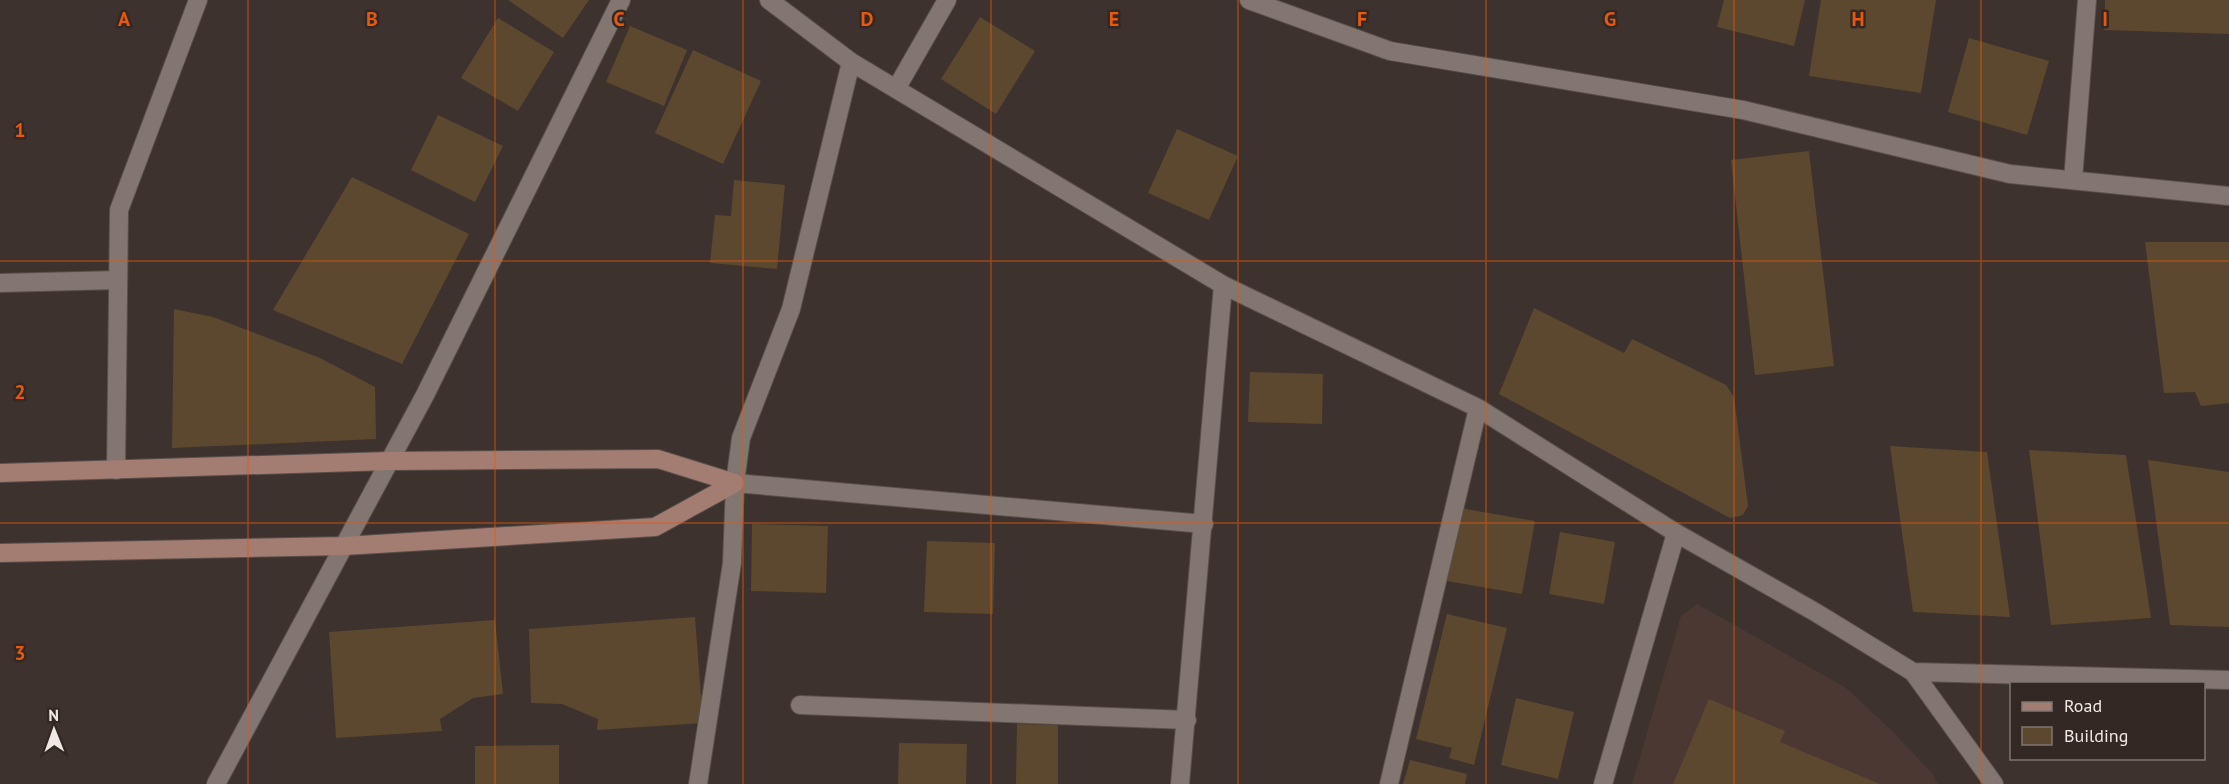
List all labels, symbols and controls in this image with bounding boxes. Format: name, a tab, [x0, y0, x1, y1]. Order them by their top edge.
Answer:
text: A	[118, 6, 131, 32]
text: B	[366, 6, 378, 32]
text: C	[613, 6, 625, 32]
text: D	[861, 6, 874, 32]
text: E	[1109, 6, 1119, 32]
text: F	[1357, 6, 1367, 32]
text: G	[1604, 6, 1616, 32]
text: H	[1851, 6, 1865, 32]
text: I	[2102, 6, 2108, 32]
text: 1	[14, 117, 26, 143]
text: 2	[14, 379, 26, 405]
text: 3	[14, 640, 26, 666]
legend	[2010, 682, 2205, 760]
text: Road	[2064, 694, 2102, 717]
north arrow	[24, 700, 84, 760]
text: N	[48, 705, 59, 725]
text: Building	[2064, 724, 2128, 747]

